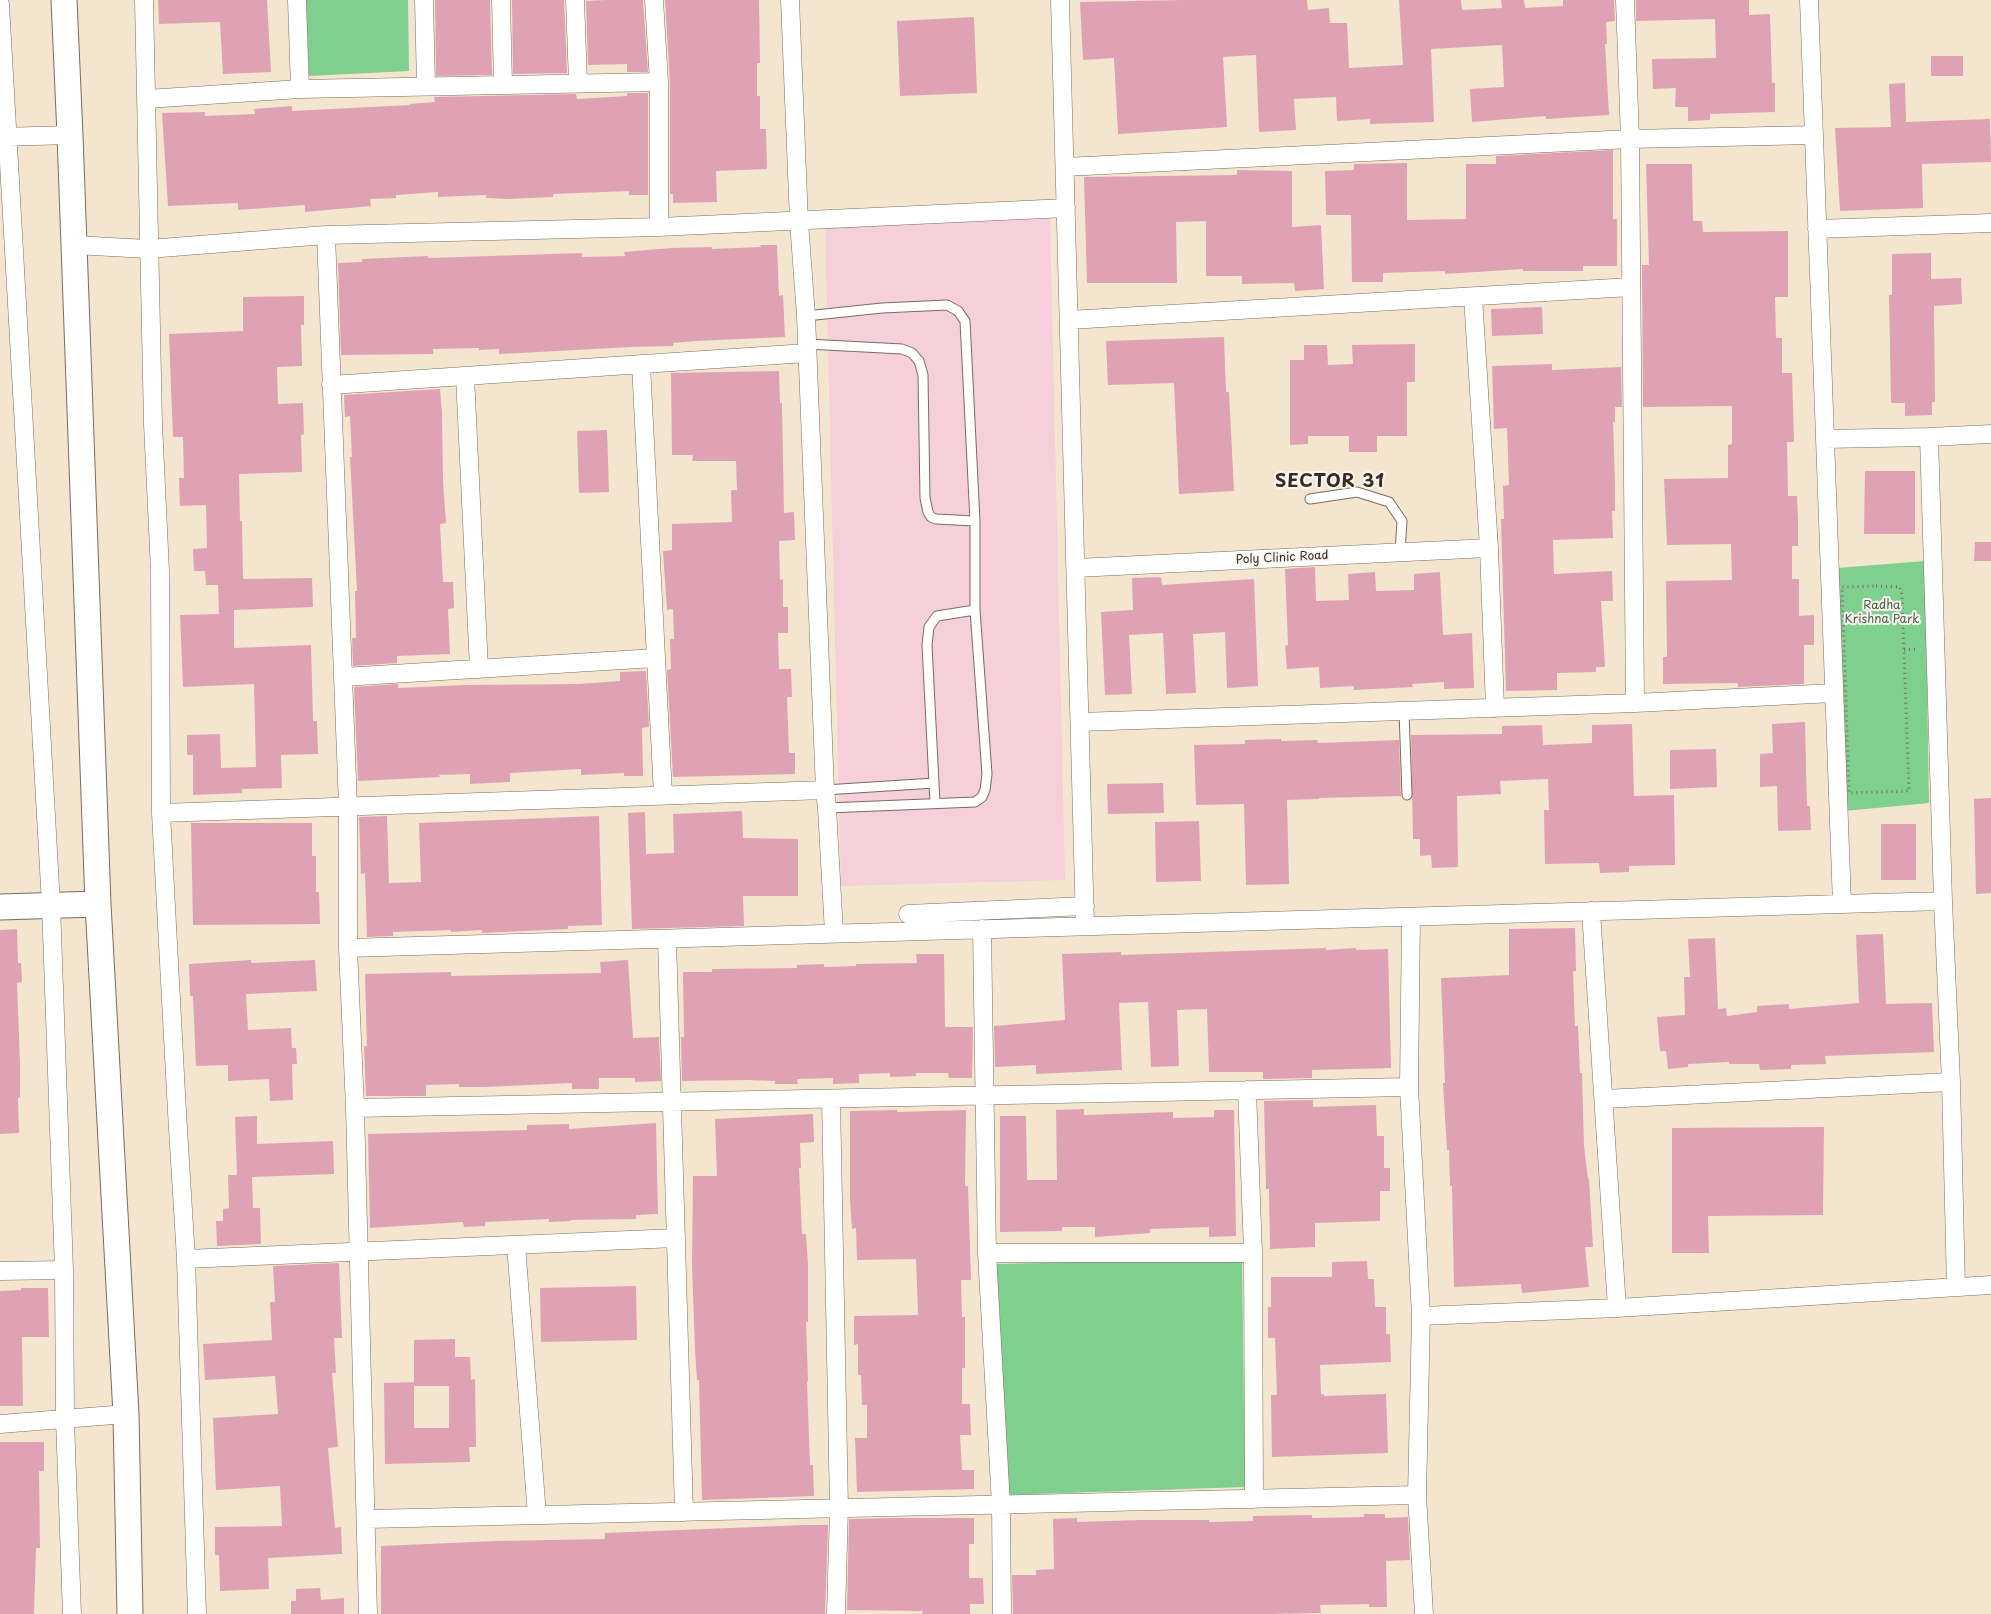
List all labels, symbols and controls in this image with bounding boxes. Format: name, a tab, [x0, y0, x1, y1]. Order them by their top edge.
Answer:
district label: SECTOR 31	[1274, 471, 1386, 493]
street label: Poly Clinic Road	[1235, 548, 1329, 568]
park label: Radha Krishna Park	[1844, 599, 1920, 627]

